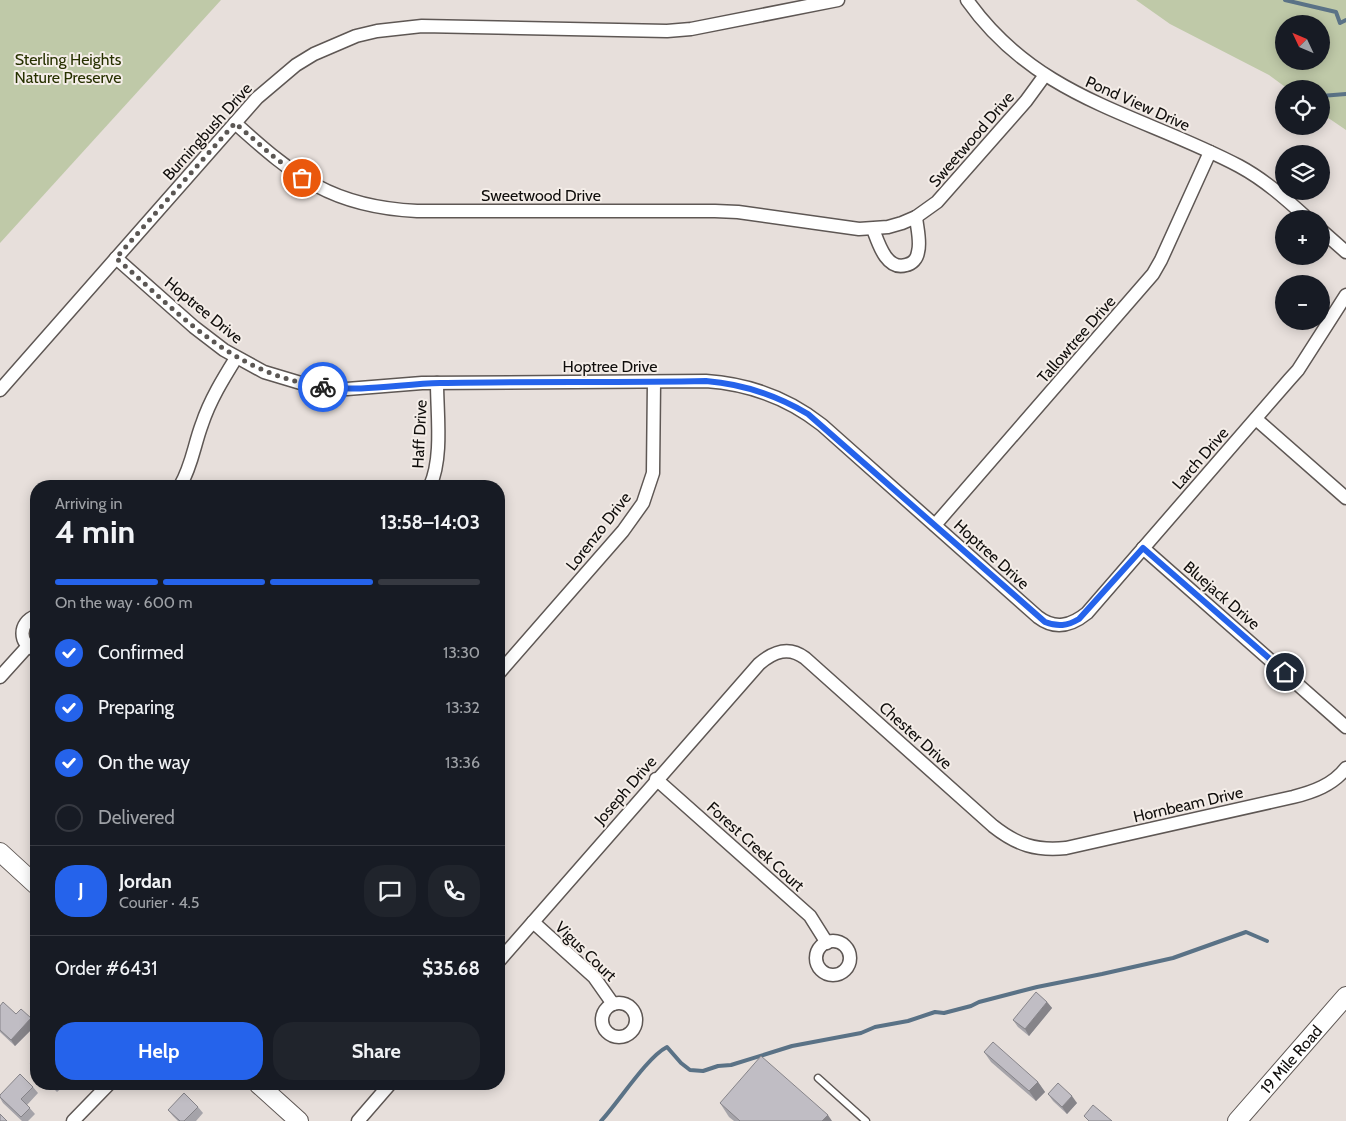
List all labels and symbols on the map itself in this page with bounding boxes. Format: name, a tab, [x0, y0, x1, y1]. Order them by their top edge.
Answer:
north arrow	[1275, 15, 1330, 70]
park label: Sterling Heights Nature Preserve	[15, 50, 122, 87]
street label: Pond View Drive	[1083, 72, 1193, 135]
street label: Burningbush Drive	[159, 79, 256, 184]
street label: Sweetwood Drive	[925, 88, 1018, 191]
pin	[281, 157, 323, 199]
street label: Sweetwood Drive	[481, 186, 601, 205]
street label: Hoptree Drive	[161, 273, 246, 348]
street label: Tallowtree Drive	[1033, 292, 1119, 387]
street label: Hoptree Drive	[563, 357, 657, 376]
courier	[298, 362, 348, 412]
street label: Haff Drive	[408, 399, 431, 469]
street label: Larch Drive	[1168, 423, 1232, 493]
street label: Lorenzo Drive	[562, 488, 635, 574]
street label: Hoptree Drive	[950, 516, 1033, 593]
street label: Bluejack Drive	[1180, 557, 1264, 634]
pin	[1264, 651, 1306, 693]
street label: Chester Drive	[875, 698, 956, 773]
street label: Joseph Drive	[590, 752, 660, 829]
street label: Hornbeam Drive	[1131, 783, 1245, 826]
street label: Forest Creek Court	[703, 798, 809, 895]
street label: Vigus Court	[551, 918, 621, 986]
street label: 19 Mile Road	[1256, 1021, 1326, 1098]

